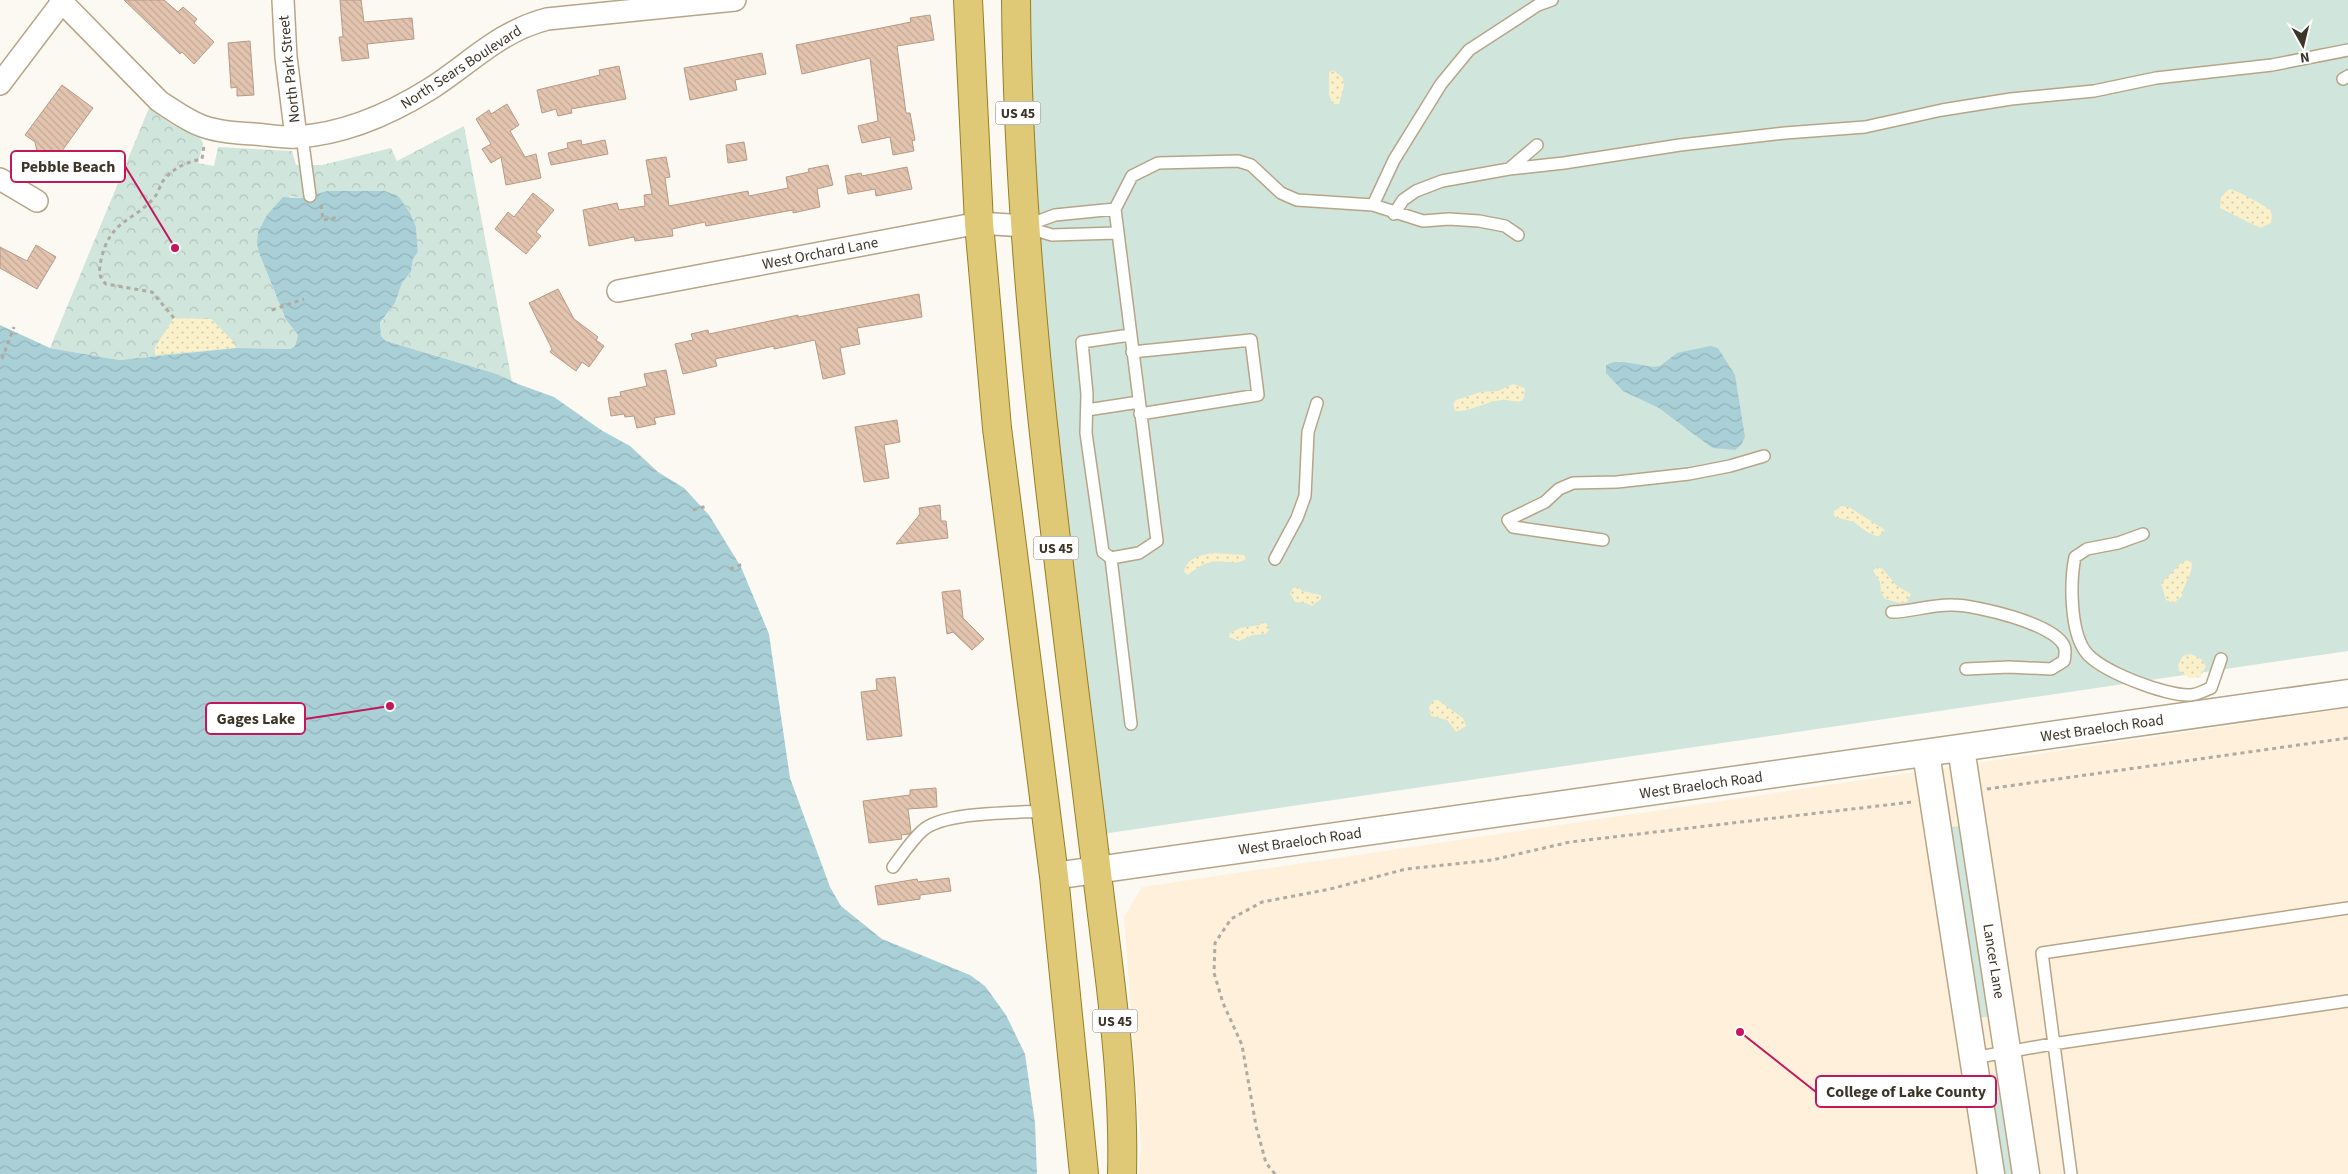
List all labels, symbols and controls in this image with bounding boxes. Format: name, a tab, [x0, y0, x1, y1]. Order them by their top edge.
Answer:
street label: North Park Street	[273, 14, 306, 124]
street label: North Sears Boulevard	[397, 20, 526, 115]
north arrow	[2278, 20, 2328, 70]
text: N	[2299, 46, 2311, 67]
road number: US 45	[996, 102, 1040, 125]
callout: Pebble Beach	[11, 151, 125, 182]
text: Pebble Beach	[21, 156, 115, 178]
street label: West Orchard Lane	[760, 232, 880, 275]
road number: US 45	[1034, 536, 1078, 560]
callout: Gages Lake	[206, 703, 305, 734]
text: Gages Lake	[217, 708, 295, 730]
street label: West Braeloch Road	[2039, 709, 2165, 748]
street label: West Braeloch Road	[1638, 766, 1764, 805]
street label: West Braeloch Road	[1237, 822, 1363, 861]
street label: Lancer Lane	[1977, 922, 2010, 1000]
road number: US 45	[1092, 1009, 1138, 1032]
callout: College of Lake County	[1816, 1076, 1996, 1107]
text: College of Lake County	[1826, 1081, 1987, 1103]

